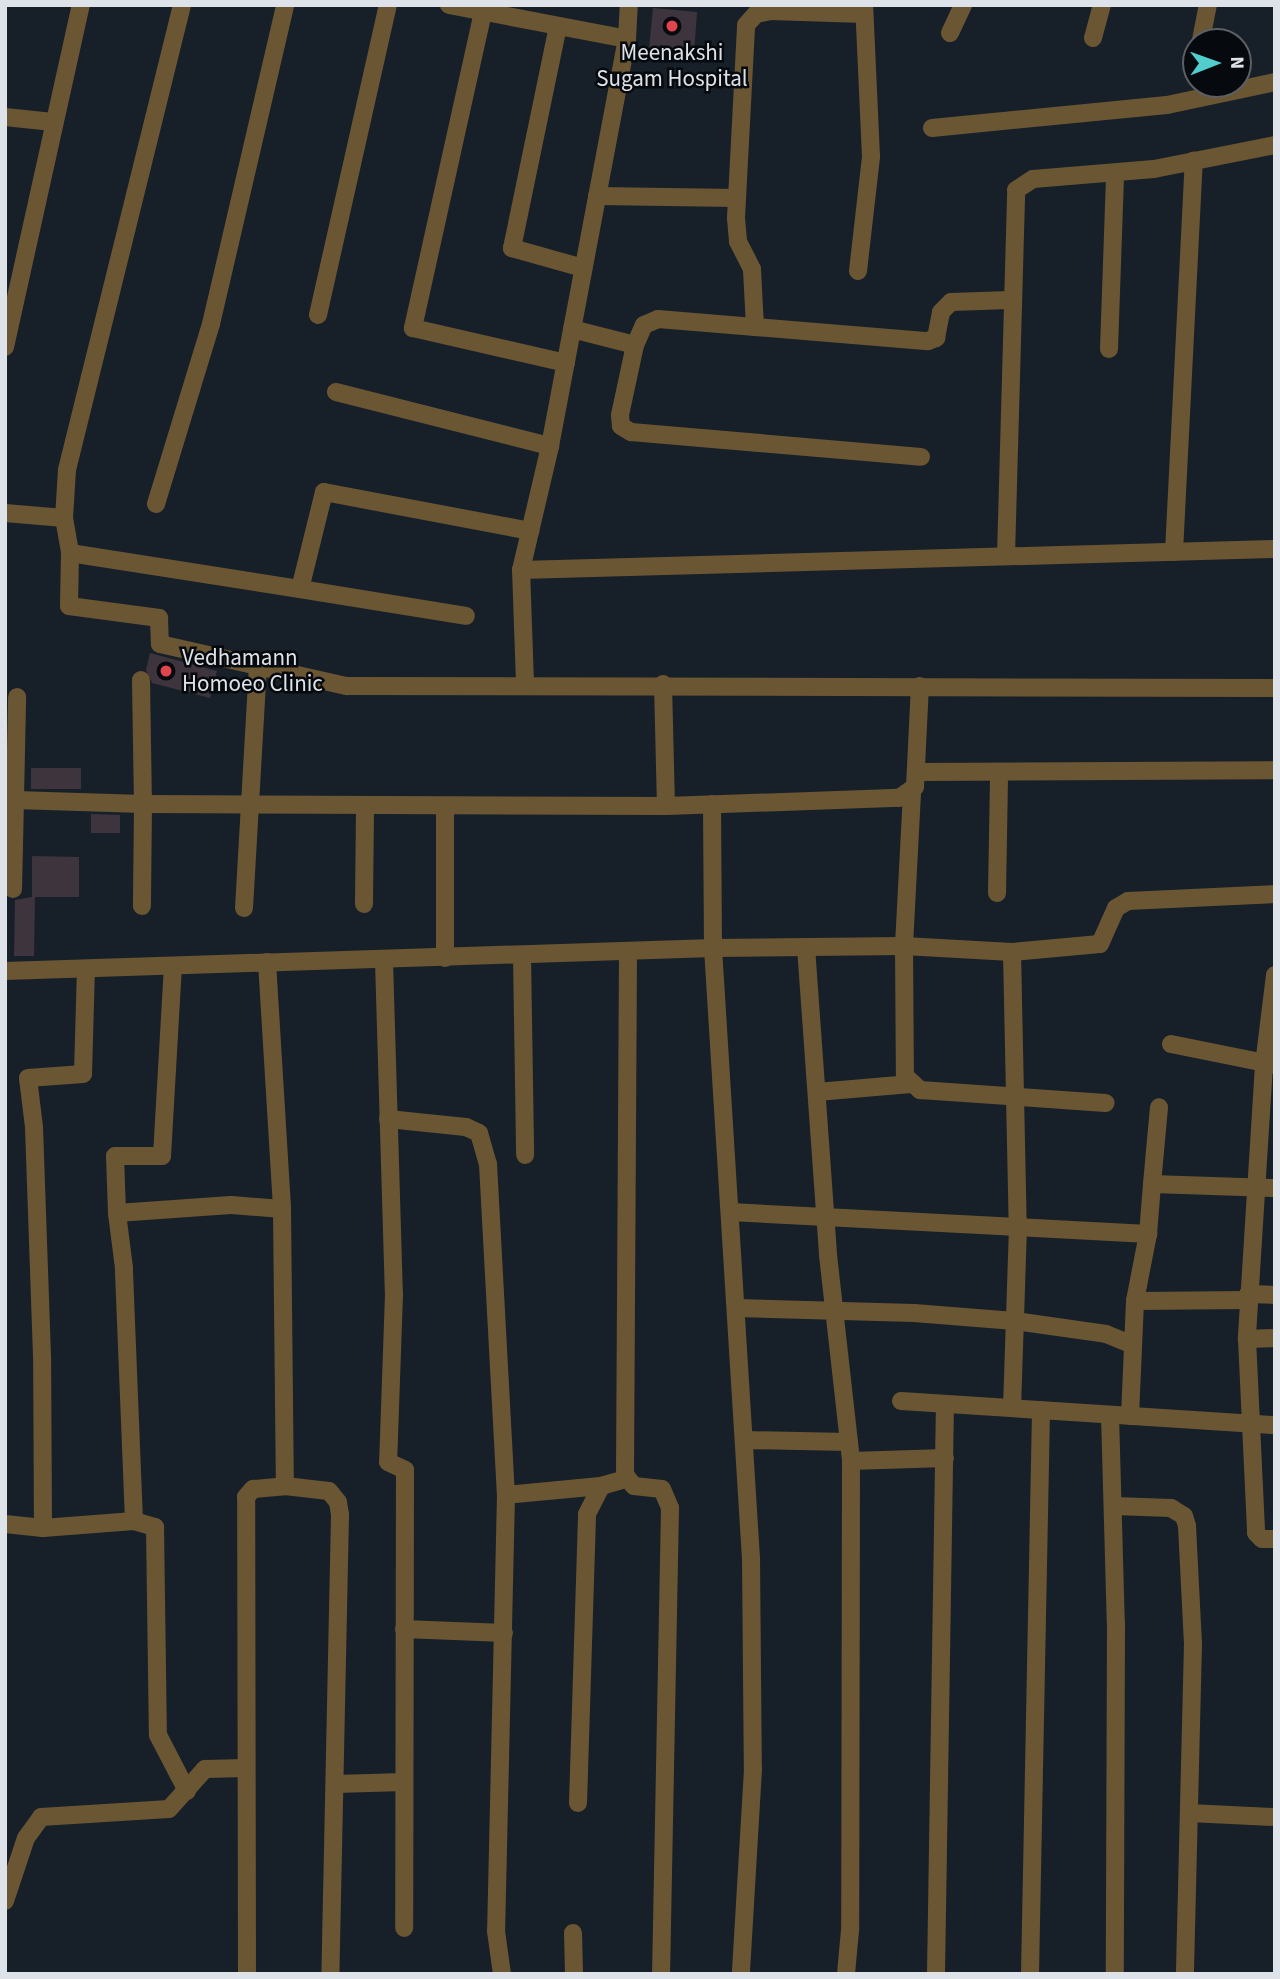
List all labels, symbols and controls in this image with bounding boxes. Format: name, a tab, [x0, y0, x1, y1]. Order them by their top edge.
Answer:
marker: Meenakshi Sugam Hospital	[662, 16, 682, 36]
north arrow	[1182, 28, 1252, 98]
place label: Meenakshi Sugam Hospital	[596, 39, 748, 93]
text: N	[1223, 56, 1250, 69]
place label: Vedhamann Homoeo Clinic	[182, 644, 323, 698]
marker: Vedhamann Homoeo Clinic	[156, 661, 176, 681]

